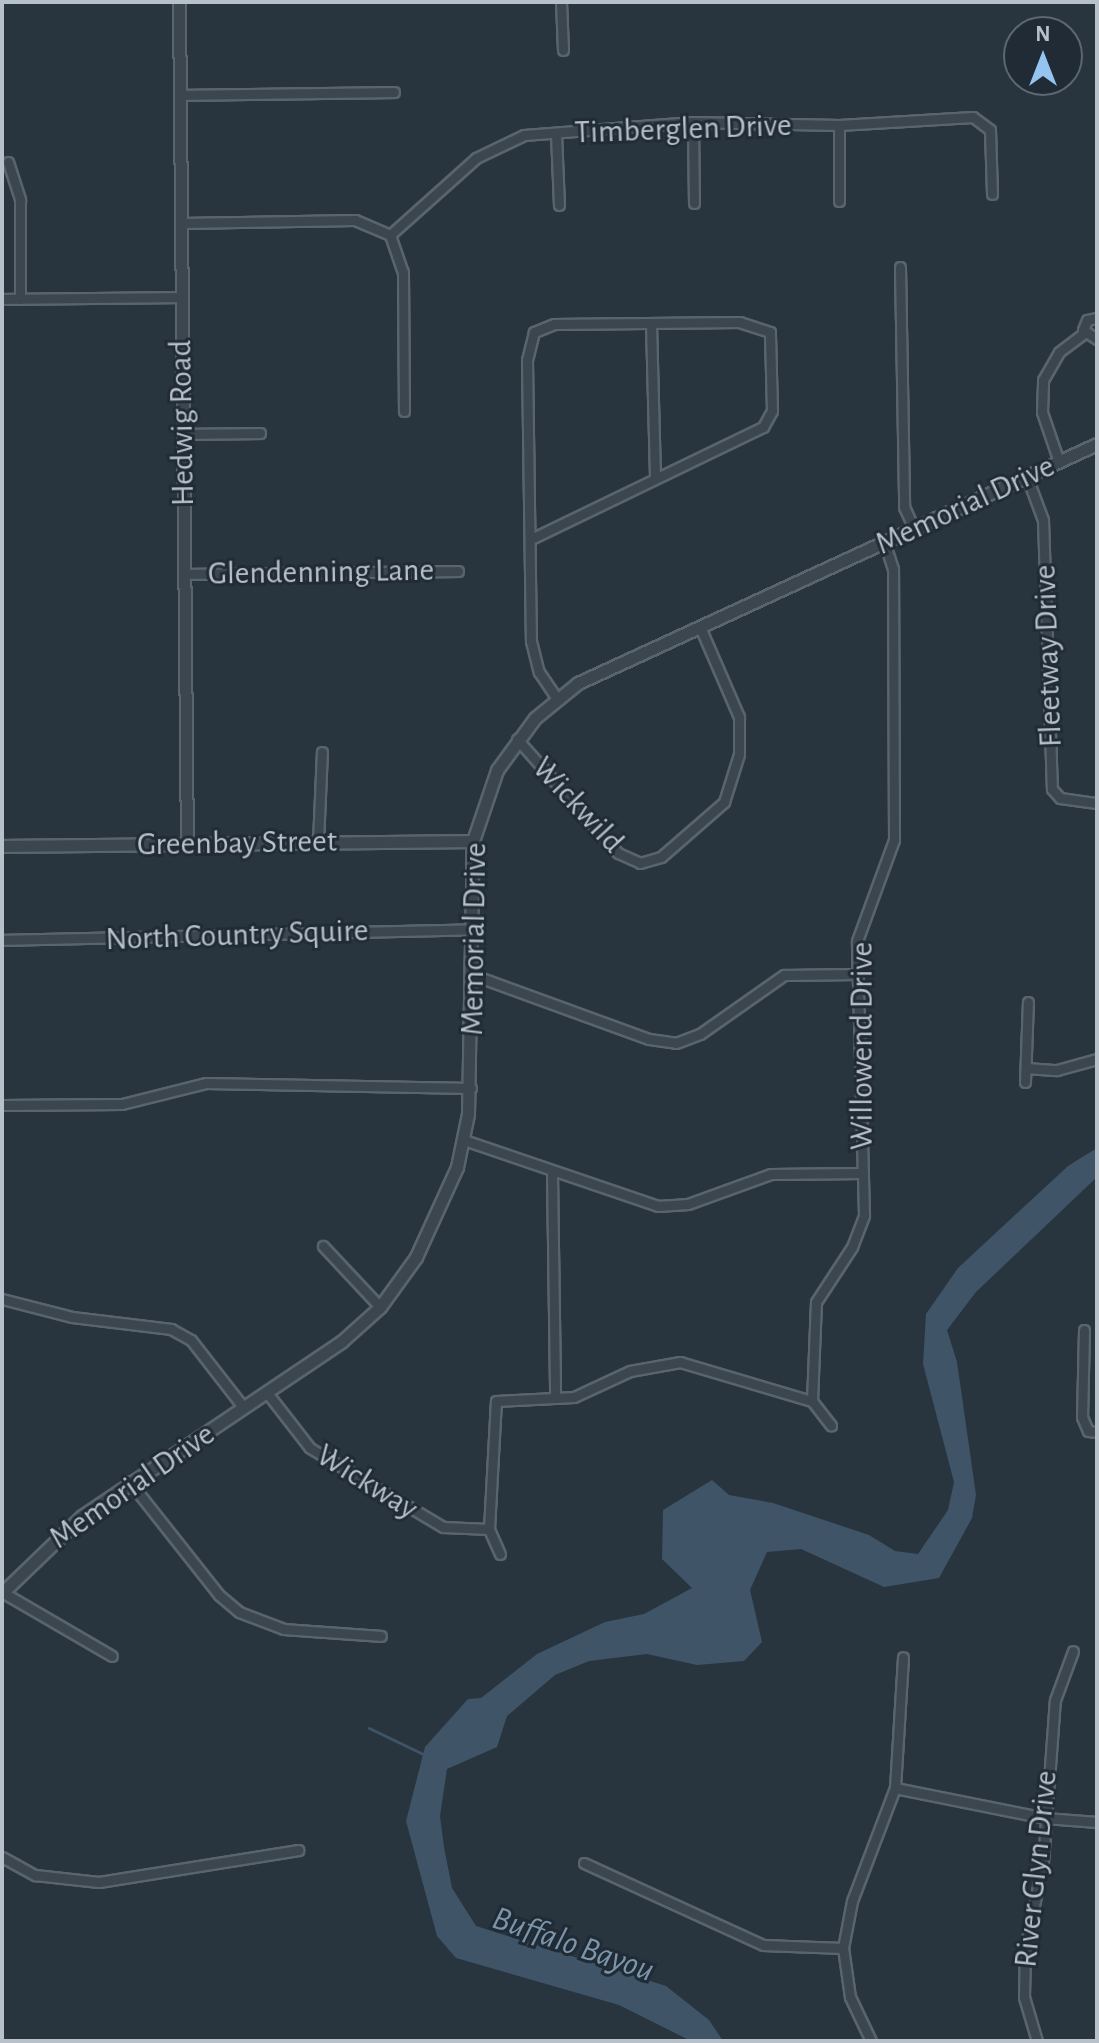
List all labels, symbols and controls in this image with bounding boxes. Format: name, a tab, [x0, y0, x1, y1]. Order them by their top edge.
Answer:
north arrow	[1003, 16, 1083, 96]
text: N	[1035, 23, 1051, 45]
street label: Timberglen Drive	[574, 106, 792, 152]
street label: Hedwig Road	[161, 339, 203, 507]
street label: Memorial Drive	[869, 447, 1061, 563]
street label: Glendenning Lane	[208, 551, 434, 593]
street label: Fleetway Drive	[1026, 564, 1070, 748]
street label: Wickwild	[524, 749, 632, 861]
street label: Greenbay Street	[137, 822, 337, 864]
street label: Memorial Drive	[453, 842, 495, 1036]
street label: North Country Squire	[105, 911, 369, 959]
street label: Willowend Drive	[843, 942, 881, 1150]
street label: Memorial Drive	[42, 1415, 222, 1557]
street label: Wickway	[309, 1436, 425, 1528]
street label: River Glyn Drive	[1007, 1769, 1065, 1969]
water label: Buffalo Bayou	[487, 1898, 659, 1992]

